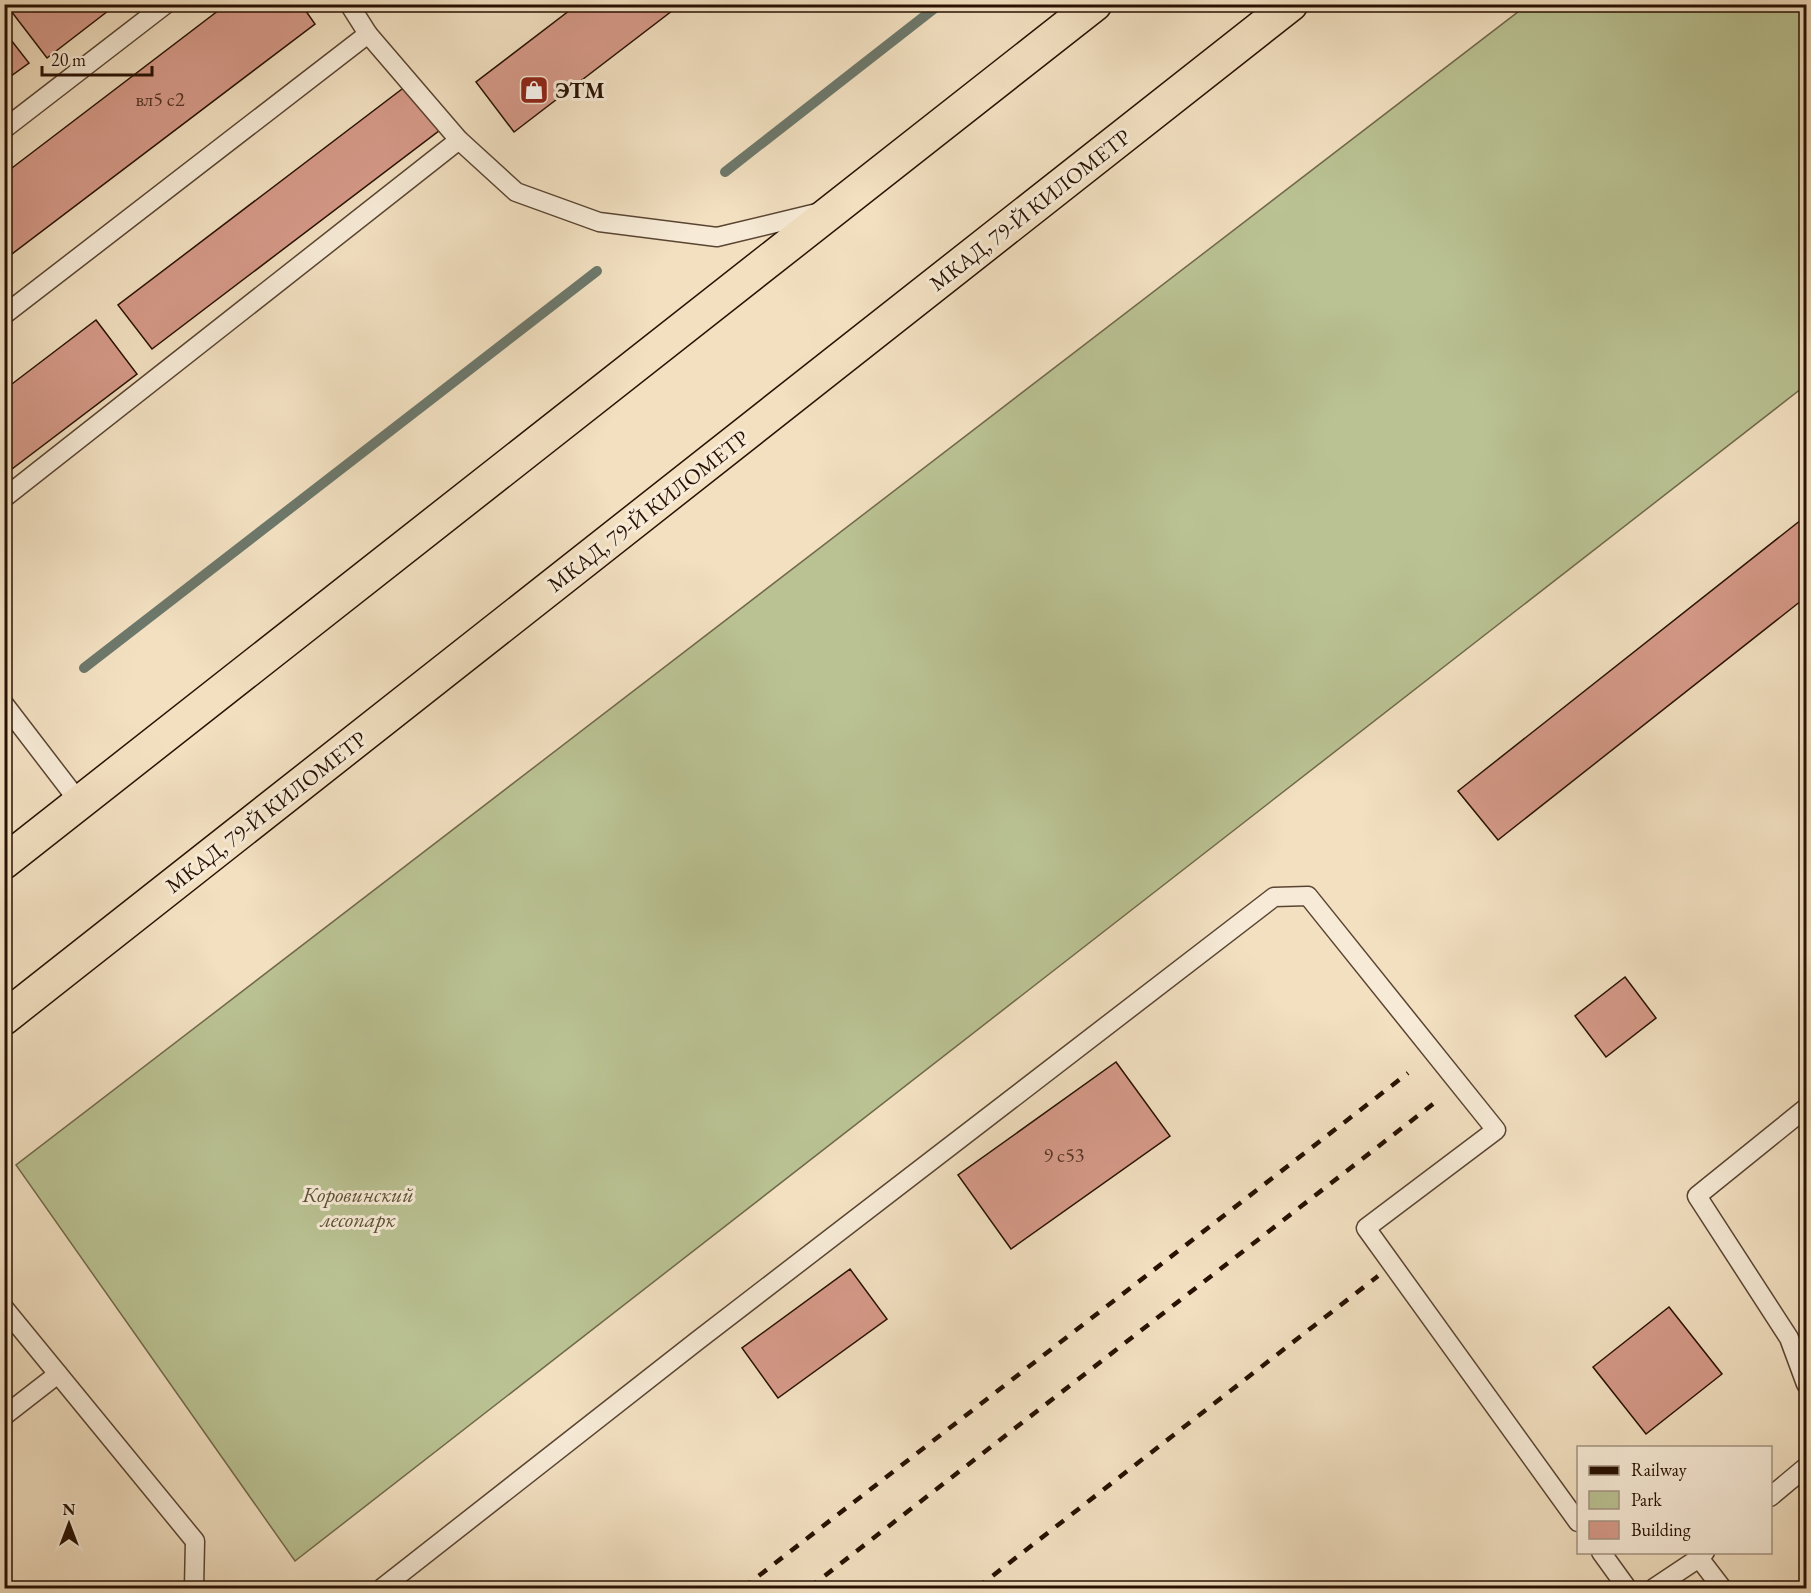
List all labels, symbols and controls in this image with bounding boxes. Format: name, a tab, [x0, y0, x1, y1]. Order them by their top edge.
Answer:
scale bar	[42, 39, 152, 77]
text: 20 m	[51, 48, 86, 71]
shop icon: ЭТМ	[518, 74, 550, 106]
place label: ЭТМ	[555, 76, 605, 105]
house number: вл5 с2	[135, 86, 185, 112]
street label: МКАД, 79-Й КИЛОМЕТР	[924, 122, 1136, 298]
street label: МКАД, 79-Й КИЛОМЕТР	[542, 423, 754, 599]
street label: МКАД, 79-Й КИЛОМЕТР	[160, 724, 372, 900]
house number: 9 с53	[1044, 1142, 1084, 1168]
park label: Коровинский лесопарк	[301, 1180, 414, 1234]
legend	[1577, 1446, 1772, 1554]
text: Railway	[1631, 1458, 1687, 1481]
text: Park	[1631, 1488, 1662, 1511]
north arrow	[39, 1494, 99, 1554]
text: N	[63, 1499, 76, 1520]
text: Building	[1631, 1518, 1691, 1541]

